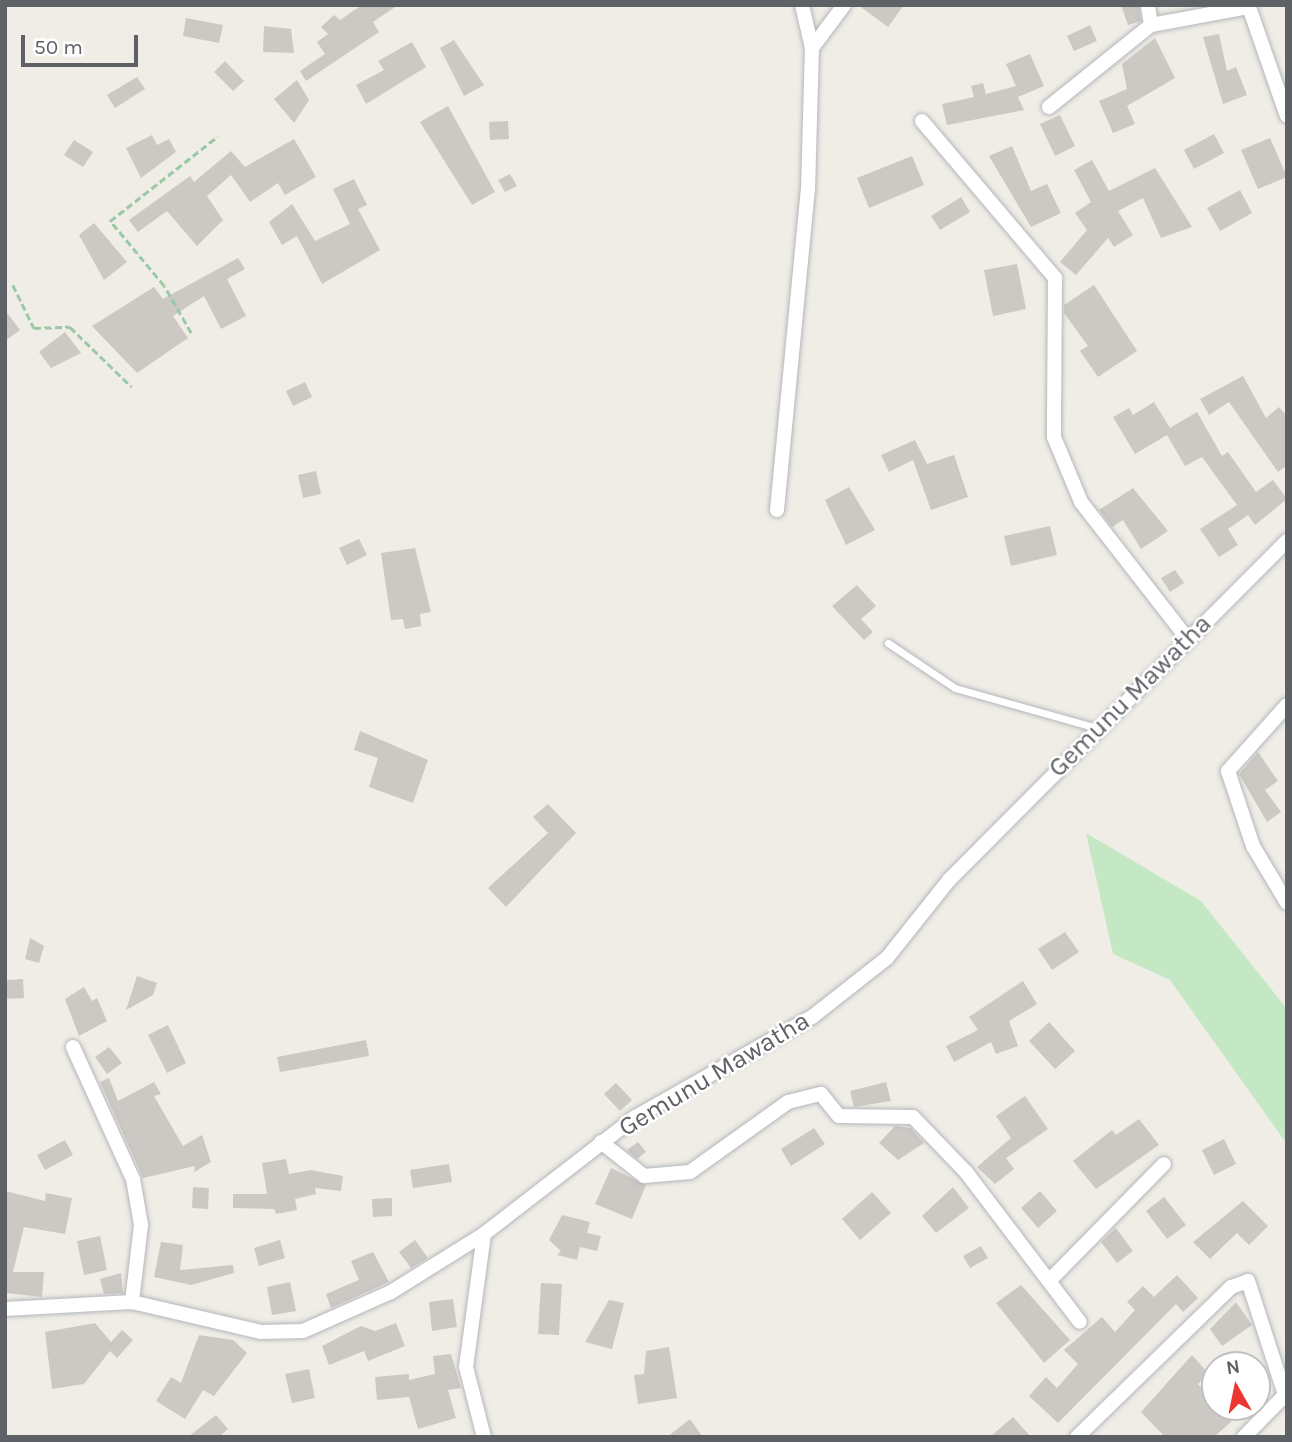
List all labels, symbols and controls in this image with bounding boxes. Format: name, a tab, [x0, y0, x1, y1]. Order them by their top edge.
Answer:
scale bar	[24, 21, 142, 65]
text: 50 m	[34, 35, 83, 59]
street label: Gemunu Mawatha	[1042, 608, 1218, 784]
street label: Gemunu Mawatha	[613, 1005, 815, 1143]
north arrow	[1201, 1351, 1271, 1421]
text: N	[1225, 1355, 1241, 1379]

